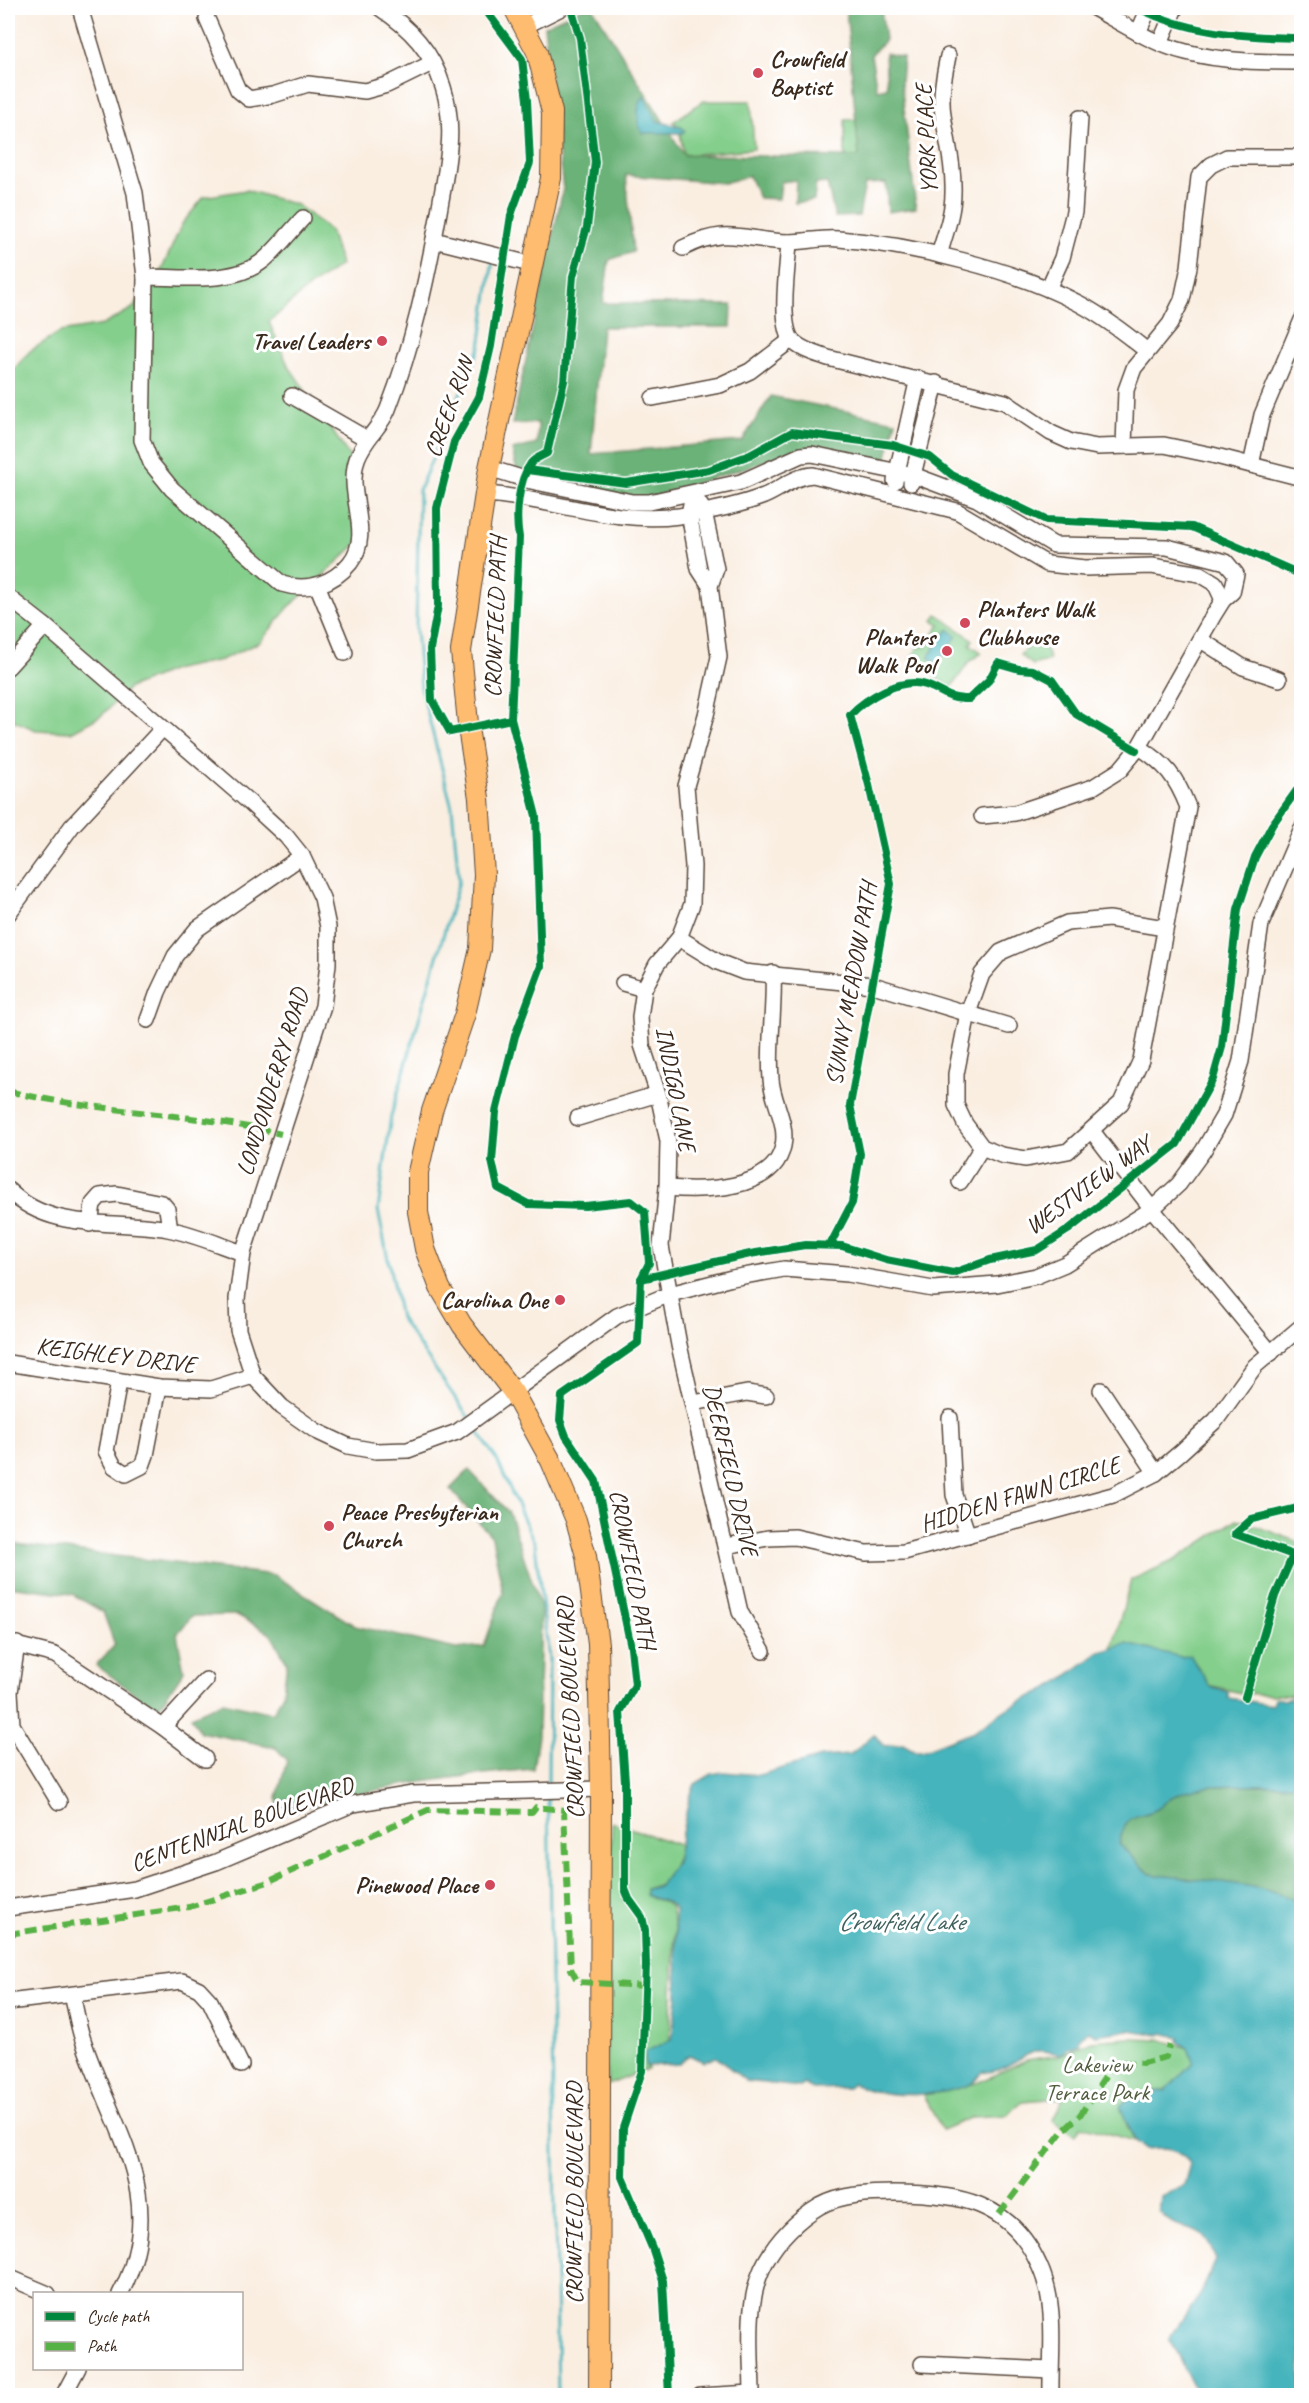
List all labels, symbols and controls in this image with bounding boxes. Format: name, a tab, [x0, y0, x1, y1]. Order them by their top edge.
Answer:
place label: Crowfield Baptist	[770, 44, 848, 102]
marker: Crowfield Baptist	[751, 66, 765, 80]
street label: YORK PLACE	[908, 80, 944, 195]
place label: Travel Leaders	[252, 326, 373, 356]
marker: Travel Leaders	[375, 334, 389, 348]
street label: CREEK RUN	[417, 350, 482, 461]
street label: CROWFIELD PATH	[477, 532, 513, 698]
place label: Planters Walk Clubhouse	[977, 594, 1096, 652]
marker: Planters Walk Clubhouse	[958, 616, 972, 630]
place label: Planters Walk Pool	[855, 622, 940, 680]
marker: Planters Walk Pool	[940, 644, 954, 658]
street label: SUNNY MEADOW PATH	[818, 876, 884, 1087]
street label: LONDONDERRY ROAD	[229, 983, 315, 1179]
street label: INDIGO LANE	[649, 1024, 703, 1157]
street label: WESTVIEW WAY	[1019, 1126, 1161, 1241]
place label: Carolina One	[441, 1285, 550, 1315]
marker: Carolina One	[553, 1293, 567, 1307]
street label: KEIGHLEY DRIVE	[35, 1330, 200, 1380]
street label: DEERFIELD DRIVE	[697, 1381, 766, 1562]
street label: HIDDEN FAWN CIRCLE	[917, 1449, 1126, 1539]
street label: CROWFIELD PATH	[603, 1487, 664, 1655]
place label: Peace Presbyterian Church	[341, 1497, 499, 1555]
marker: Peace Presbyterian Church	[322, 1519, 336, 1533]
street label: CROWFIELD BOULEVARD	[549, 1594, 591, 1820]
street label: CENTENNIAL BOULEVARD	[126, 1769, 359, 1878]
place label: Pinewood Place	[355, 1870, 480, 1900]
marker: Pinewood Place	[483, 1878, 497, 1892]
water label: Crowfield Lake	[838, 1905, 968, 1938]
park label: Lakeview Terrace Park	[1045, 2049, 1151, 2107]
street label: CROWFIELD BOULEVARD	[559, 2080, 589, 2304]
legend	[33, 2292, 243, 2370]
text: Cycle path	[87, 2305, 150, 2327]
text: Path	[87, 2335, 117, 2357]

